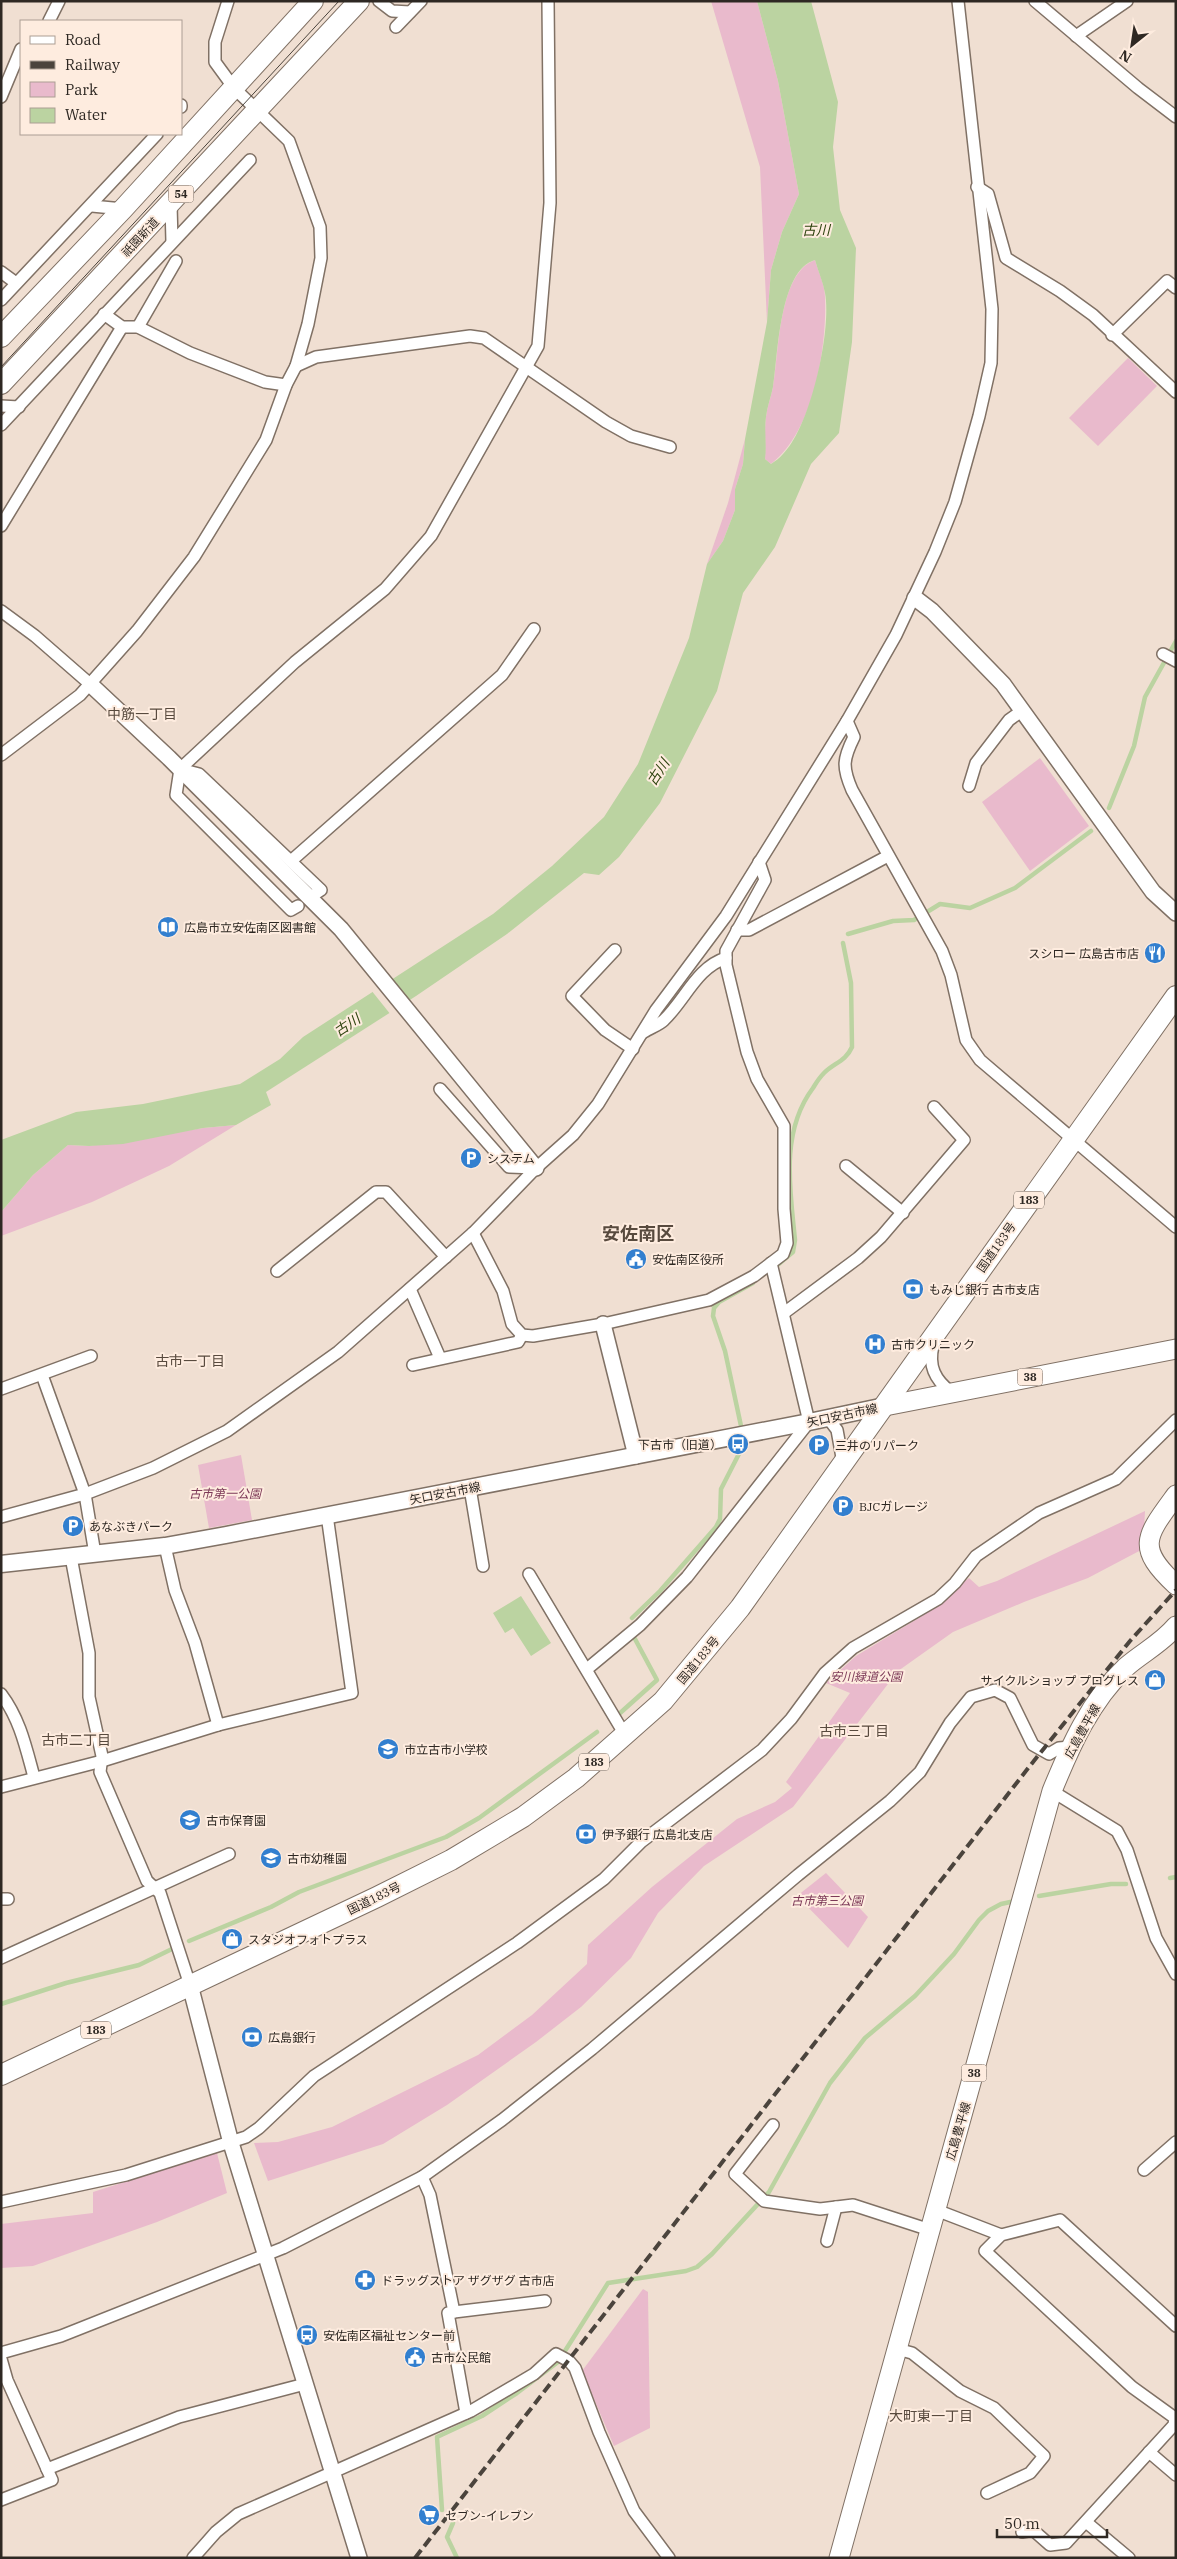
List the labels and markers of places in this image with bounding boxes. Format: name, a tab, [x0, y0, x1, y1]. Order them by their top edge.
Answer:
library icon: 広島市立安佐南区図書館	[156, 915, 180, 939]
place label: 広島市立安佐南区図書館	[184, 920, 316, 935]
restaurant icon: スシロー 広島古市店	[1143, 941, 1167, 965]
place label: スシロー 広島古市店	[1028, 946, 1139, 961]
parking icon: システム	[459, 1146, 483, 1170]
place label: システム	[487, 1151, 535, 1166]
public building icon: 安佐南区役所	[624, 1247, 648, 1271]
place label: 安佐南区役所	[652, 1252, 724, 1267]
bank icon: もみじ銀行 古市支店	[901, 1277, 925, 1301]
place label: もみじ銀行 古市支店	[929, 1282, 1040, 1297]
hospital icon: 古市クリニック	[863, 1332, 887, 1356]
place label: 古市クリニック	[891, 1337, 975, 1352]
bus stop icon: 下古市（旧道）	[726, 1432, 750, 1456]
parking icon: 三井のリパーク	[807, 1433, 831, 1457]
place label: 下古市（旧道）	[638, 1437, 722, 1452]
place label: 三井のリパーク	[835, 1438, 919, 1453]
parking icon: BJCガレージ	[831, 1494, 855, 1518]
place label: BJCガレージ	[859, 1499, 928, 1514]
parking icon: あなぶきパーク	[61, 1514, 85, 1538]
place label: あなぶきパーク	[89, 1519, 173, 1534]
shop icon: サイクルショップ プログレス	[1143, 1668, 1167, 1692]
place label: サイクルショップ プログレス	[981, 1673, 1139, 1688]
school or university icon: 市立古市小学校	[376, 1737, 400, 1761]
place label: 市立古市小学校	[404, 1742, 488, 1757]
school or university icon: 古市保育園	[178, 1808, 202, 1832]
place label: 古市保育園	[206, 1813, 266, 1828]
bank icon: 伊予銀行 広島北支店	[574, 1822, 598, 1846]
place label: 伊予銀行 広島北支店	[602, 1827, 713, 1842]
school or university icon: 古市幼稚園	[259, 1846, 283, 1870]
place label: 古市幼稚園	[287, 1851, 347, 1866]
shop icon: スタジオフォトプラス	[220, 1927, 244, 1951]
place label: スタジオフォトプラス	[248, 1932, 368, 1947]
bank icon: 広島銀行	[240, 2025, 264, 2049]
place label: 広島銀行	[268, 2030, 316, 2045]
pharmacy icon: ドラッグストア ザグザグ 古市店	[353, 2268, 377, 2292]
place label: ドラッグストア ザグザグ 古市店	[381, 2273, 555, 2288]
bus stop icon: 安佐南区福祉センター前	[295, 2323, 319, 2347]
place label: 安佐南区福祉センター前	[323, 2328, 455, 2343]
public building icon: 古市公民館	[403, 2345, 427, 2369]
place label: 古市公民館	[431, 2350, 491, 2365]
supermarket icon: セブン-イレブン	[417, 2503, 441, 2527]
place label: セブン-イレブン	[445, 2508, 534, 2523]

